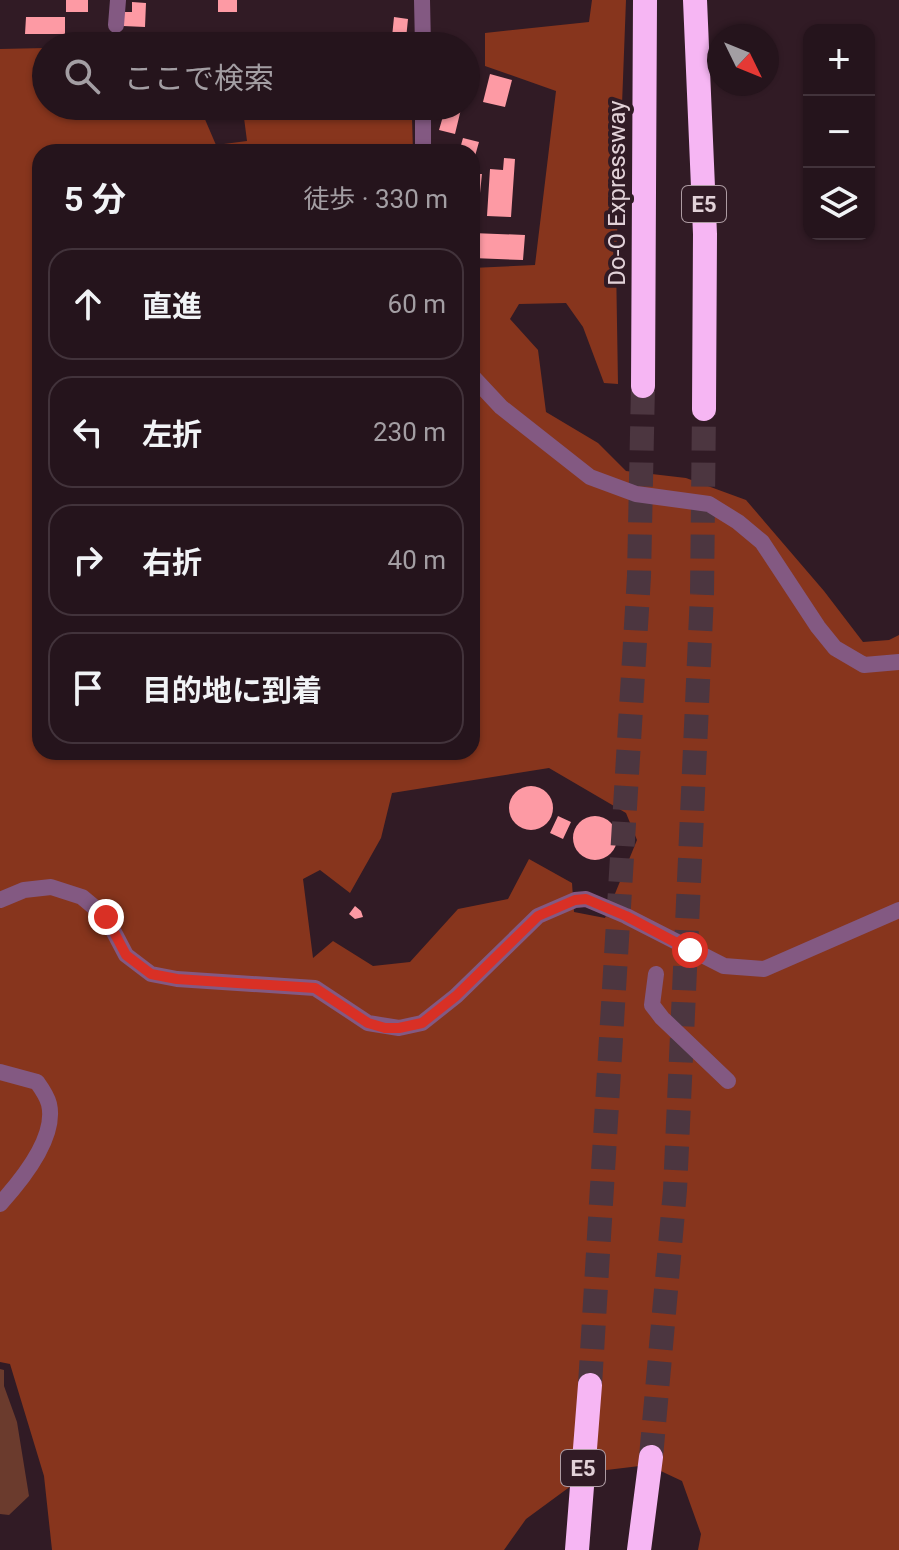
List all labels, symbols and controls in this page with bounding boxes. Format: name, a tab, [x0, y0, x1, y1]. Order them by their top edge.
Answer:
north arrow	[707, 24, 779, 96]
map controls	[803, 24, 875, 240]
button: +	[803, 24, 875, 96]
search box	[32, 32, 480, 120]
icon: search	[60, 54, 104, 98]
text: ここで検索	[124, 61, 274, 96]
button: −	[803, 96, 875, 168]
street label: Do-O Expressway	[603, 100, 631, 286]
button: layers	[803, 168, 875, 240]
text: 5 分	[64, 179, 126, 219]
text: 徒歩 · 330 m	[303, 184, 448, 214]
road number: E5	[682, 186, 726, 222]
icon: ahead	[66, 282, 110, 326]
text: 直進	[142, 289, 202, 324]
text: 60 m	[388, 289, 446, 319]
icon: left	[66, 410, 110, 454]
text: 左折	[142, 417, 202, 452]
text: 230 m	[373, 417, 446, 447]
icon: right	[66, 538, 110, 582]
text: 右折	[142, 545, 202, 580]
text: 40 m	[388, 545, 446, 575]
icon: arrive	[66, 666, 110, 710]
text: 目的地に到着	[142, 673, 322, 708]
route end	[88, 899, 124, 935]
route start	[672, 932, 708, 968]
road number: E5	[561, 1450, 605, 1486]

